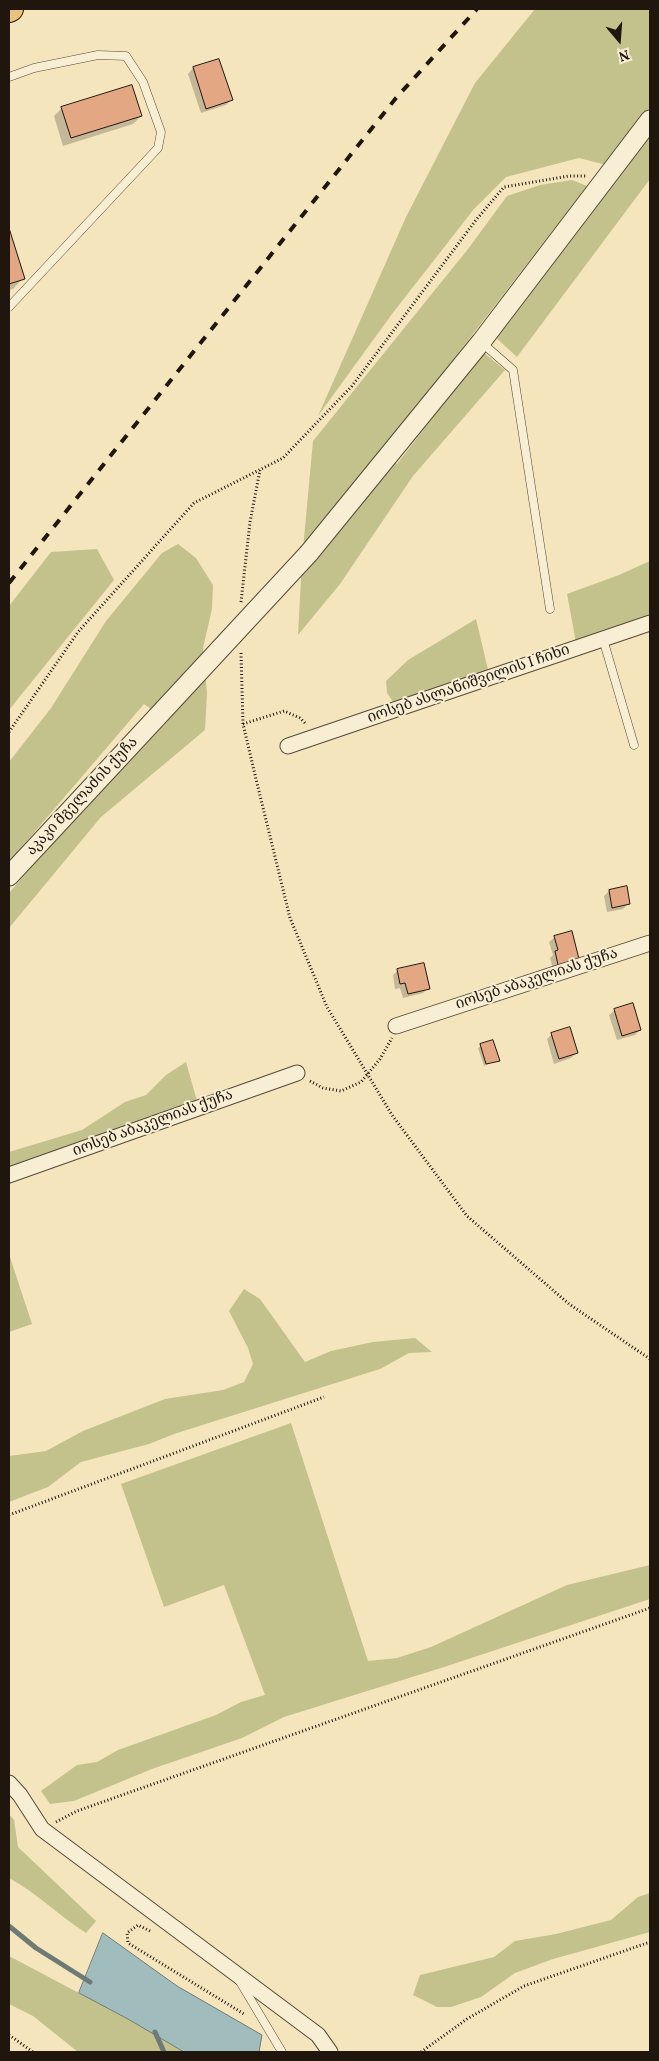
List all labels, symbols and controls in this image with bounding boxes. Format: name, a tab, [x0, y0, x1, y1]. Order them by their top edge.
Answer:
north arrow	[594, 15, 644, 65]
text: N	[616, 44, 632, 65]
street label: იოსებ ასლანიშვილის I ჩიხი	[365, 642, 573, 728]
street label: აკაკი მგელაძის ქუჩა	[23, 734, 143, 860]
street label: იოსებ აბაკელიას ქუჩა	[454, 945, 620, 1015]
street label: იოსებ აბაკელიას ქუჩა	[70, 1087, 236, 1161]

